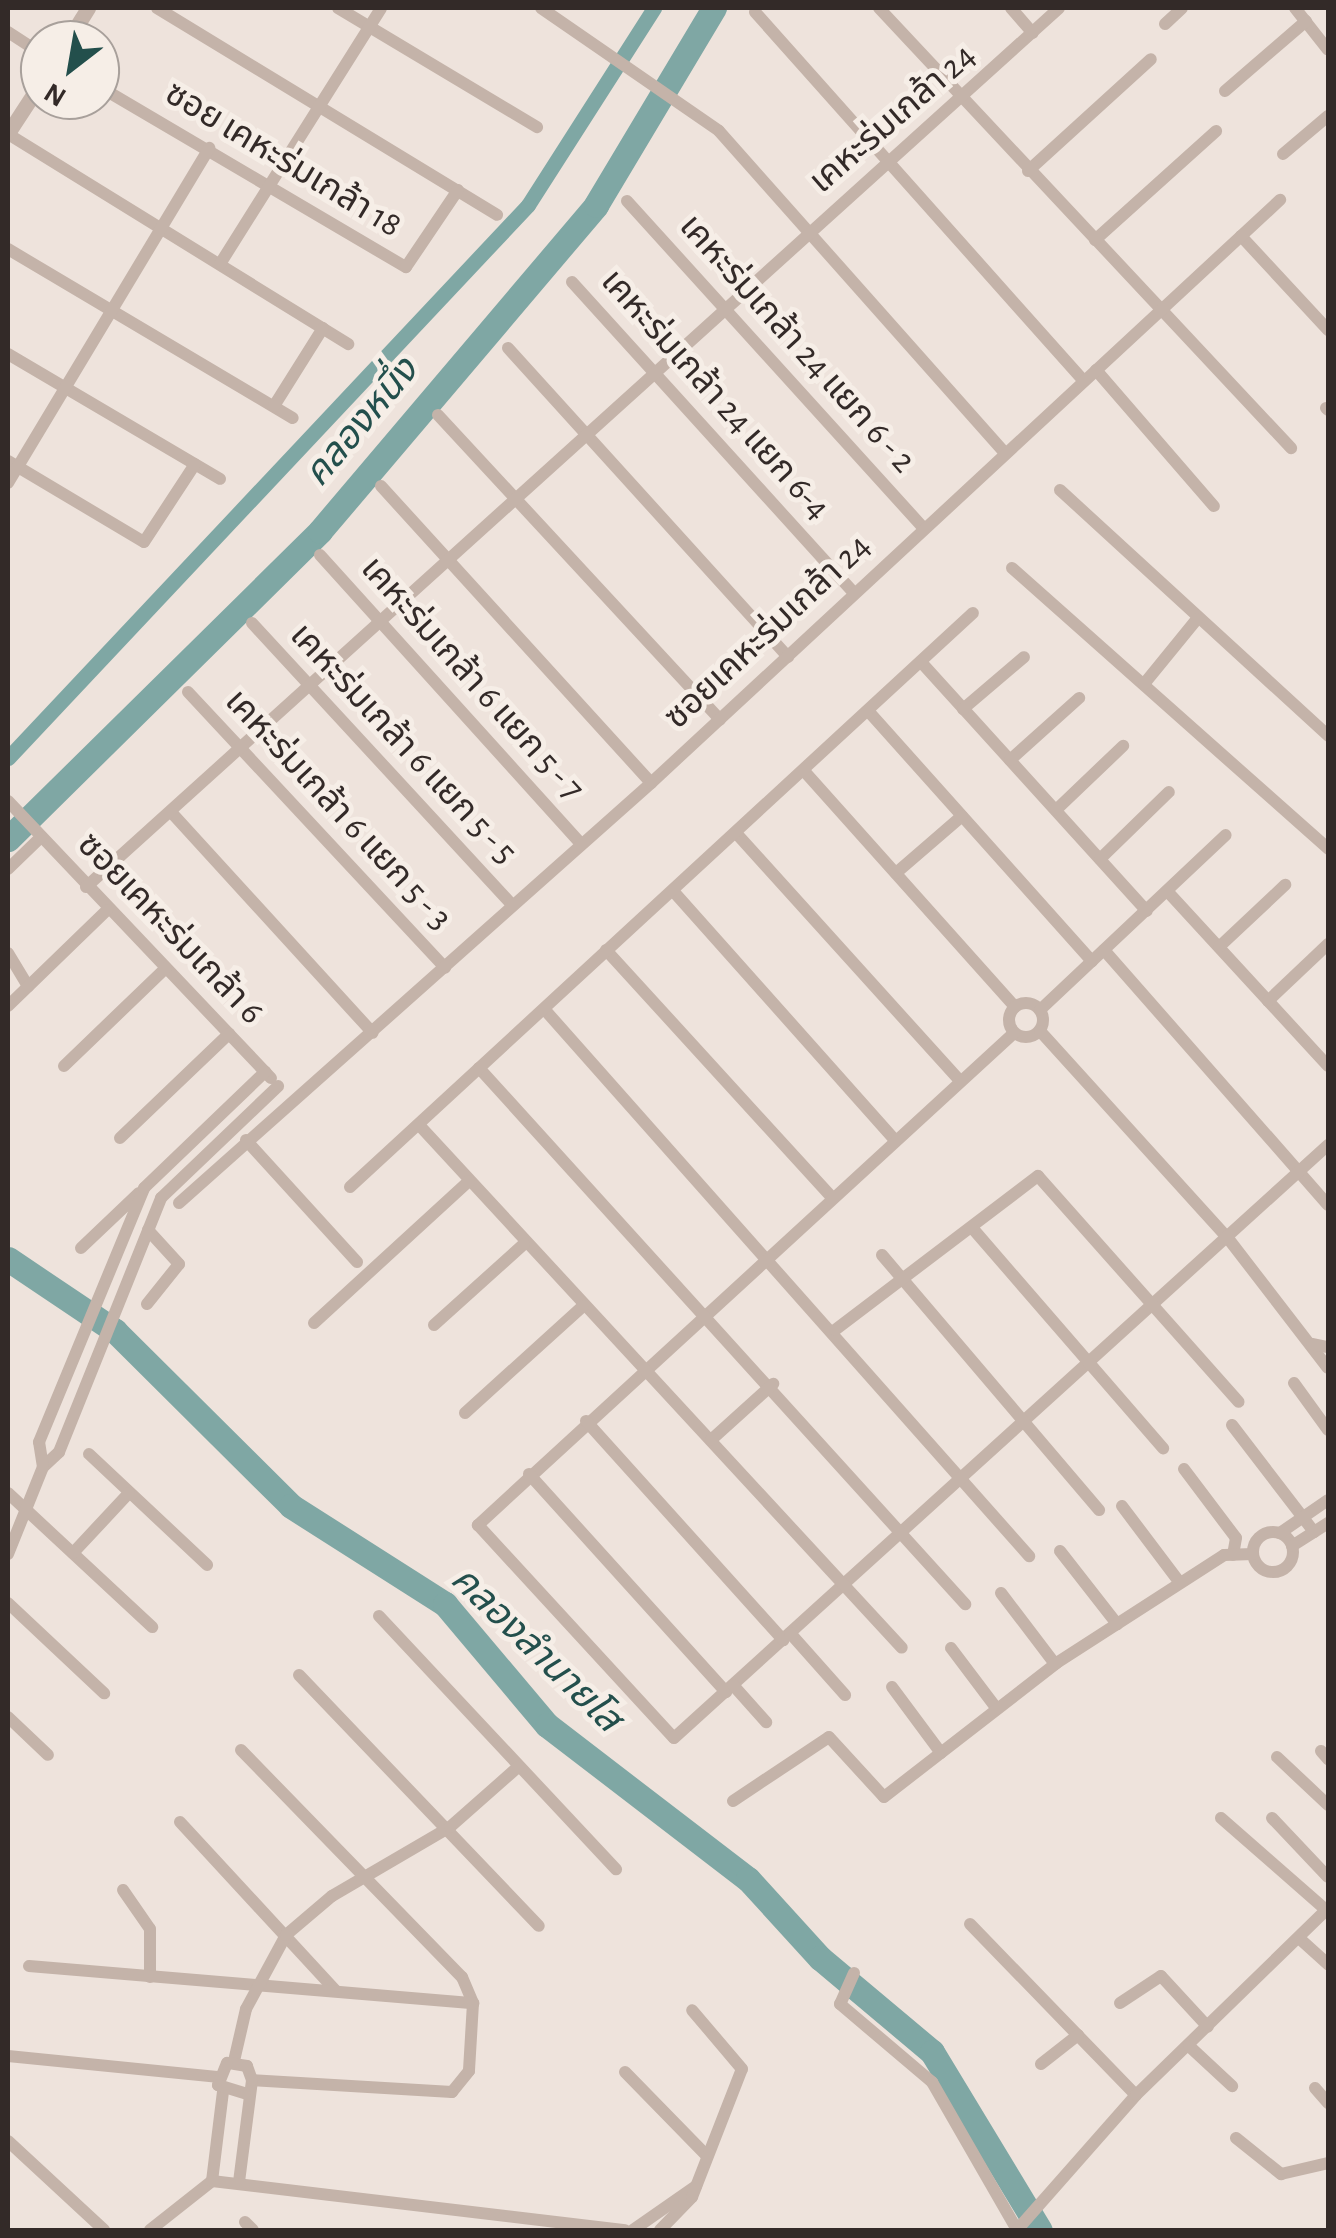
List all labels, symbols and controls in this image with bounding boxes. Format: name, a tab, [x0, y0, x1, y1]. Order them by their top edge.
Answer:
north arrow	[20, 20, 120, 120]
street label: เคหะร่มเกล้า 24	[801, 35, 985, 203]
street label: ซอย เคหะร่มเกล้า 18	[157, 73, 409, 247]
text: N	[40, 77, 71, 111]
street label: เคหะร่มเกล้า 24 แยก 6 - 2	[670, 206, 924, 482]
street label: เคหะร่มเกล้า 24 แยก 6-4	[591, 261, 839, 529]
water label: คลองหนึ่ง	[295, 350, 429, 496]
street label: ซอยเคหะร่มเกล้า 24	[656, 526, 880, 738]
street label: เคหะร่มเกล้า 6 แยก 5 - 7	[351, 548, 593, 810]
street label: เคหะร่มเกล้า 6 แยก 5 - 5	[281, 615, 525, 873]
street label: เคหะร่มเกล้า 6 แยก 5 - 3	[216, 681, 460, 939]
street label: ซอยเคหะร่มเกล้า 6	[68, 824, 272, 1034]
water label: คลองลำนายโส	[440, 1558, 630, 1742]

